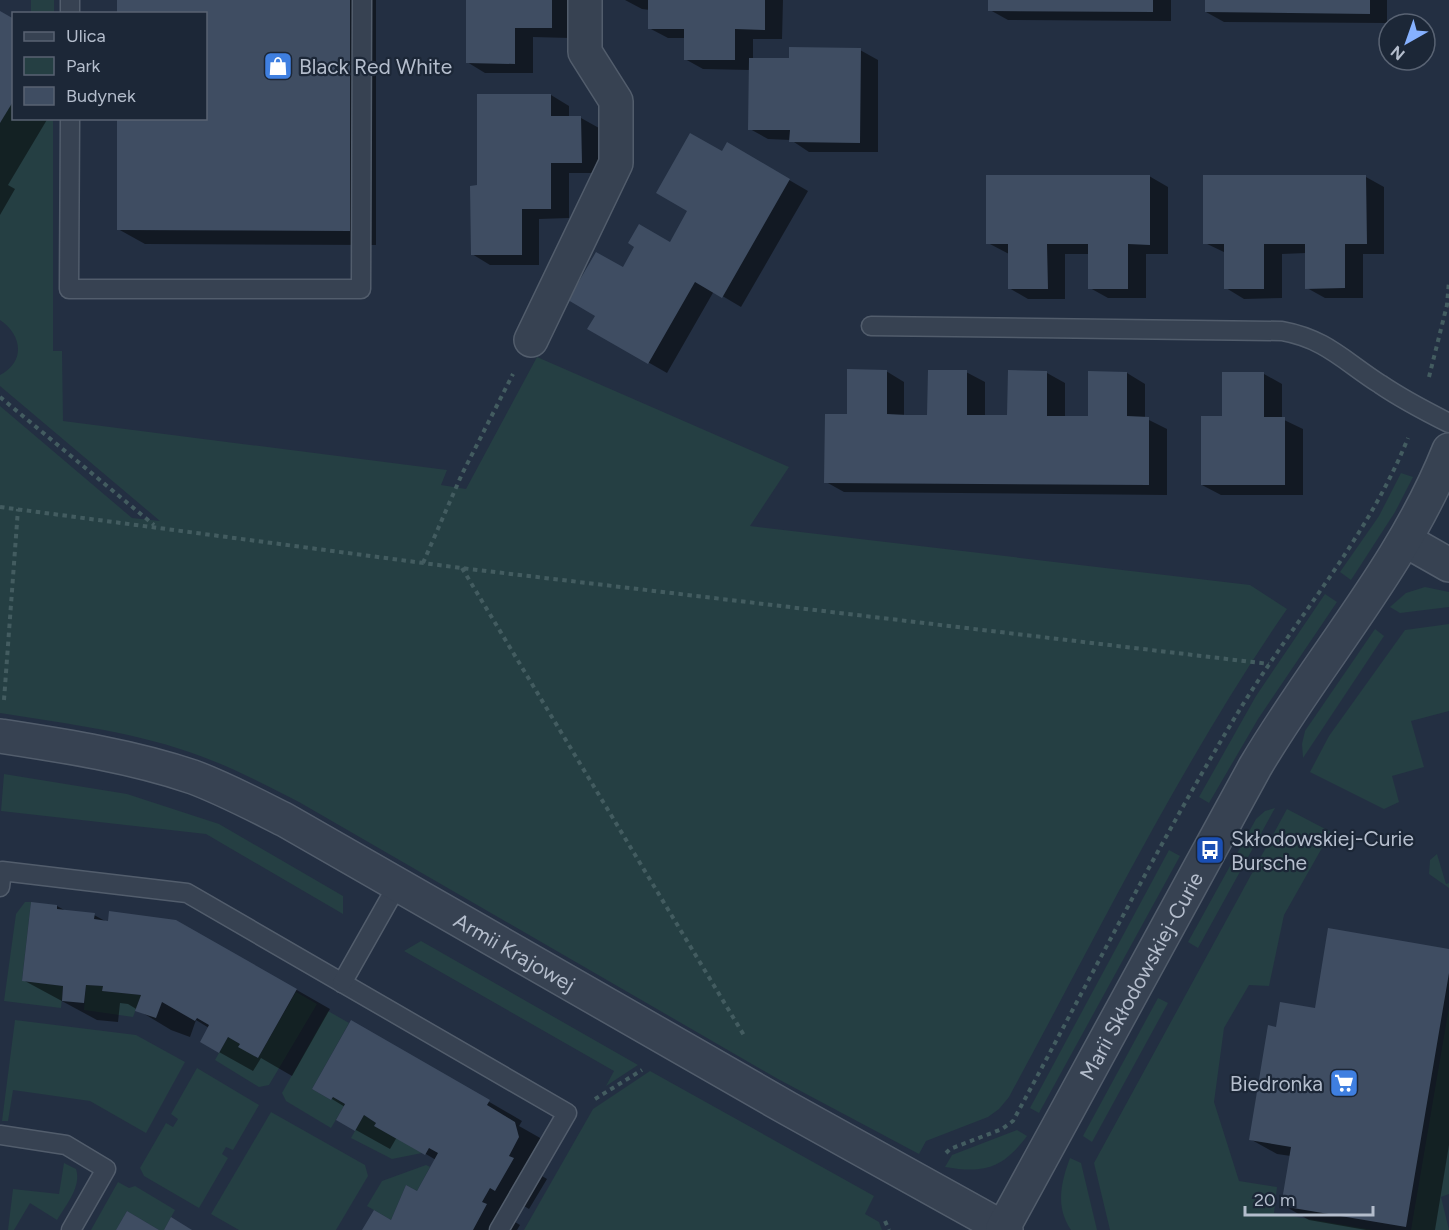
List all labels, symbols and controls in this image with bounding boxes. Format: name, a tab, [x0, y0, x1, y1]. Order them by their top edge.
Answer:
legend	[12, 12, 207, 120]
north arrow	[1377, 12, 1437, 72]
text: Ulica	[66, 25, 106, 47]
text: N	[1387, 42, 1409, 64]
shop icon: Black Red White	[262, 50, 294, 82]
place label: Black Red White	[299, 54, 452, 79]
text: Park	[66, 55, 101, 77]
text: Budynek	[66, 85, 136, 107]
place label: Skłodowskiej-Curie Bursche	[1231, 826, 1414, 875]
bus stop icon: Skłodowskiej-Curie Bursche	[1194, 834, 1226, 866]
street label: Marii Skłodowskiej-Curie	[1074, 867, 1208, 1084]
street label: Armii Krajowej	[450, 907, 580, 996]
supermarket icon: Biedronka	[1328, 1067, 1360, 1099]
place label: Biedronka	[1230, 1071, 1323, 1096]
scale bar	[1245, 1179, 1372, 1217]
text: 20 m	[1254, 1189, 1295, 1211]

